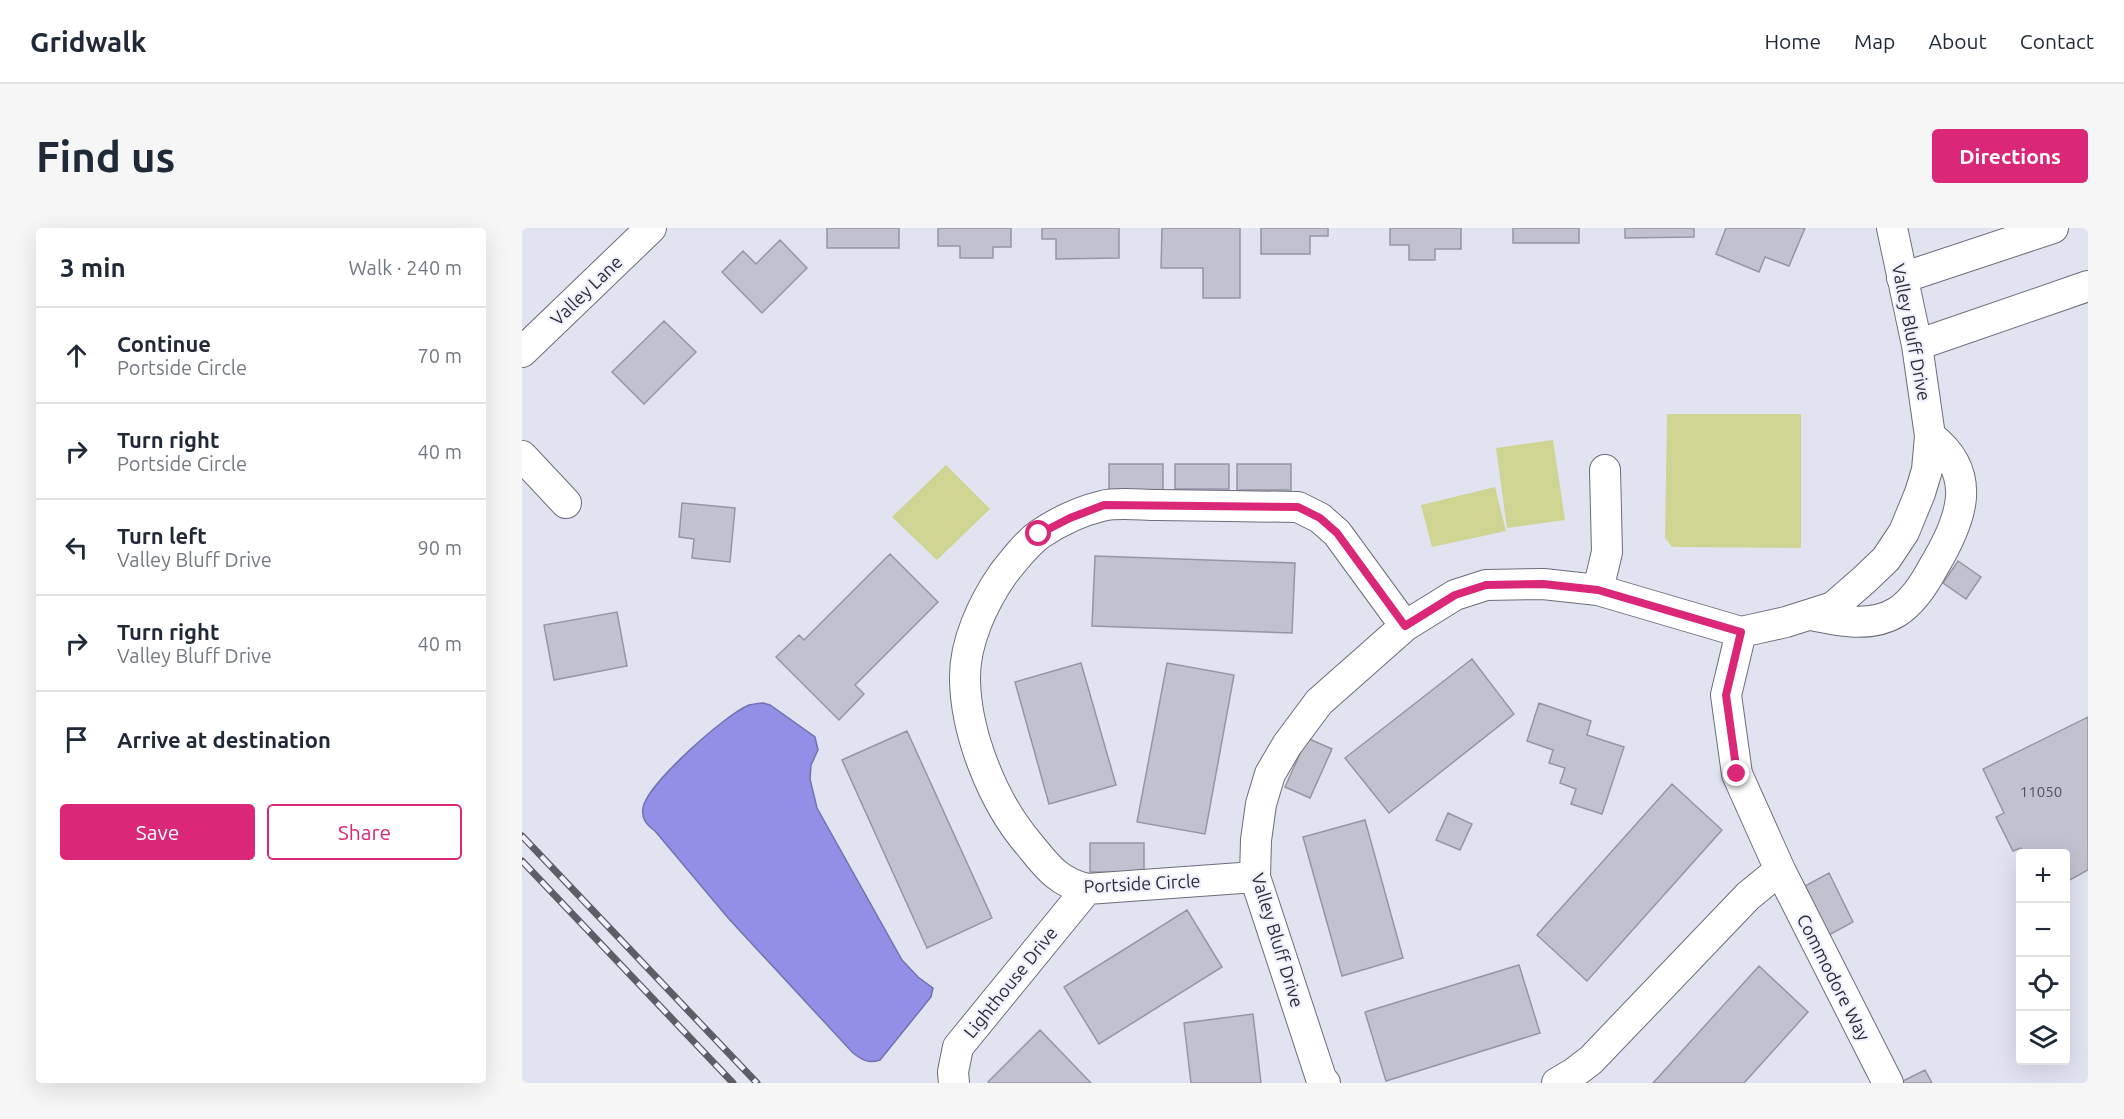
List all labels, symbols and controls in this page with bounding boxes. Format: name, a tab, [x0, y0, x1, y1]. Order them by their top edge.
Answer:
text: Gridwalk	[30, 26, 147, 57]
text: Home	[1764, 29, 1821, 53]
text: Map	[1854, 29, 1895, 53]
text: About	[1928, 29, 1987, 53]
text: Contact	[2020, 29, 2094, 53]
button: Directions	[1932, 129, 2088, 183]
text: Find us	[36, 133, 175, 180]
street label: Valley Lane	[546, 251, 626, 329]
text: 3 min	[60, 253, 126, 282]
text: Walk · 240 m	[349, 256, 462, 279]
street label: Valley Bluff Drive	[1889, 262, 1935, 402]
text: Continue	[117, 331, 211, 356]
icon: ahead	[60, 339, 93, 372]
text: 70 m	[418, 344, 462, 367]
text: Portside Circle	[117, 356, 247, 379]
text: Turn right	[117, 427, 219, 452]
icon: right	[60, 435, 93, 468]
text: 40 m	[418, 440, 462, 463]
text: Portside Circle	[117, 452, 247, 475]
route start	[1025, 520, 1051, 546]
text: Turn left	[117, 523, 207, 548]
icon: left	[60, 531, 93, 564]
text: 90 m	[418, 536, 462, 559]
text: Valley Bluff Drive	[117, 548, 272, 571]
text: Turn right	[117, 619, 219, 644]
icon: right	[60, 627, 93, 660]
text: 40 m	[418, 632, 462, 655]
text: Valley Bluff Drive	[117, 644, 272, 667]
icon: arrive	[60, 723, 93, 756]
text: Arrive at destination	[117, 727, 331, 752]
route end	[1723, 760, 1749, 786]
house number: 11050	[2020, 783, 2062, 800]
button: Save	[60, 804, 255, 860]
button: Share	[267, 804, 462, 860]
map controls	[2016, 849, 2070, 1065]
button: +	[2016, 849, 2070, 903]
street label: Portside Circle	[1083, 870, 1201, 896]
street label: Valley Bluff Drive	[1248, 870, 1308, 1010]
button: −	[2016, 903, 2070, 957]
street label: Commodore Way	[1793, 910, 1875, 1044]
street label: Lighthouse Drive	[959, 923, 1061, 1041]
button: locate	[2016, 957, 2070, 1011]
button: layers	[2016, 1011, 2070, 1065]

